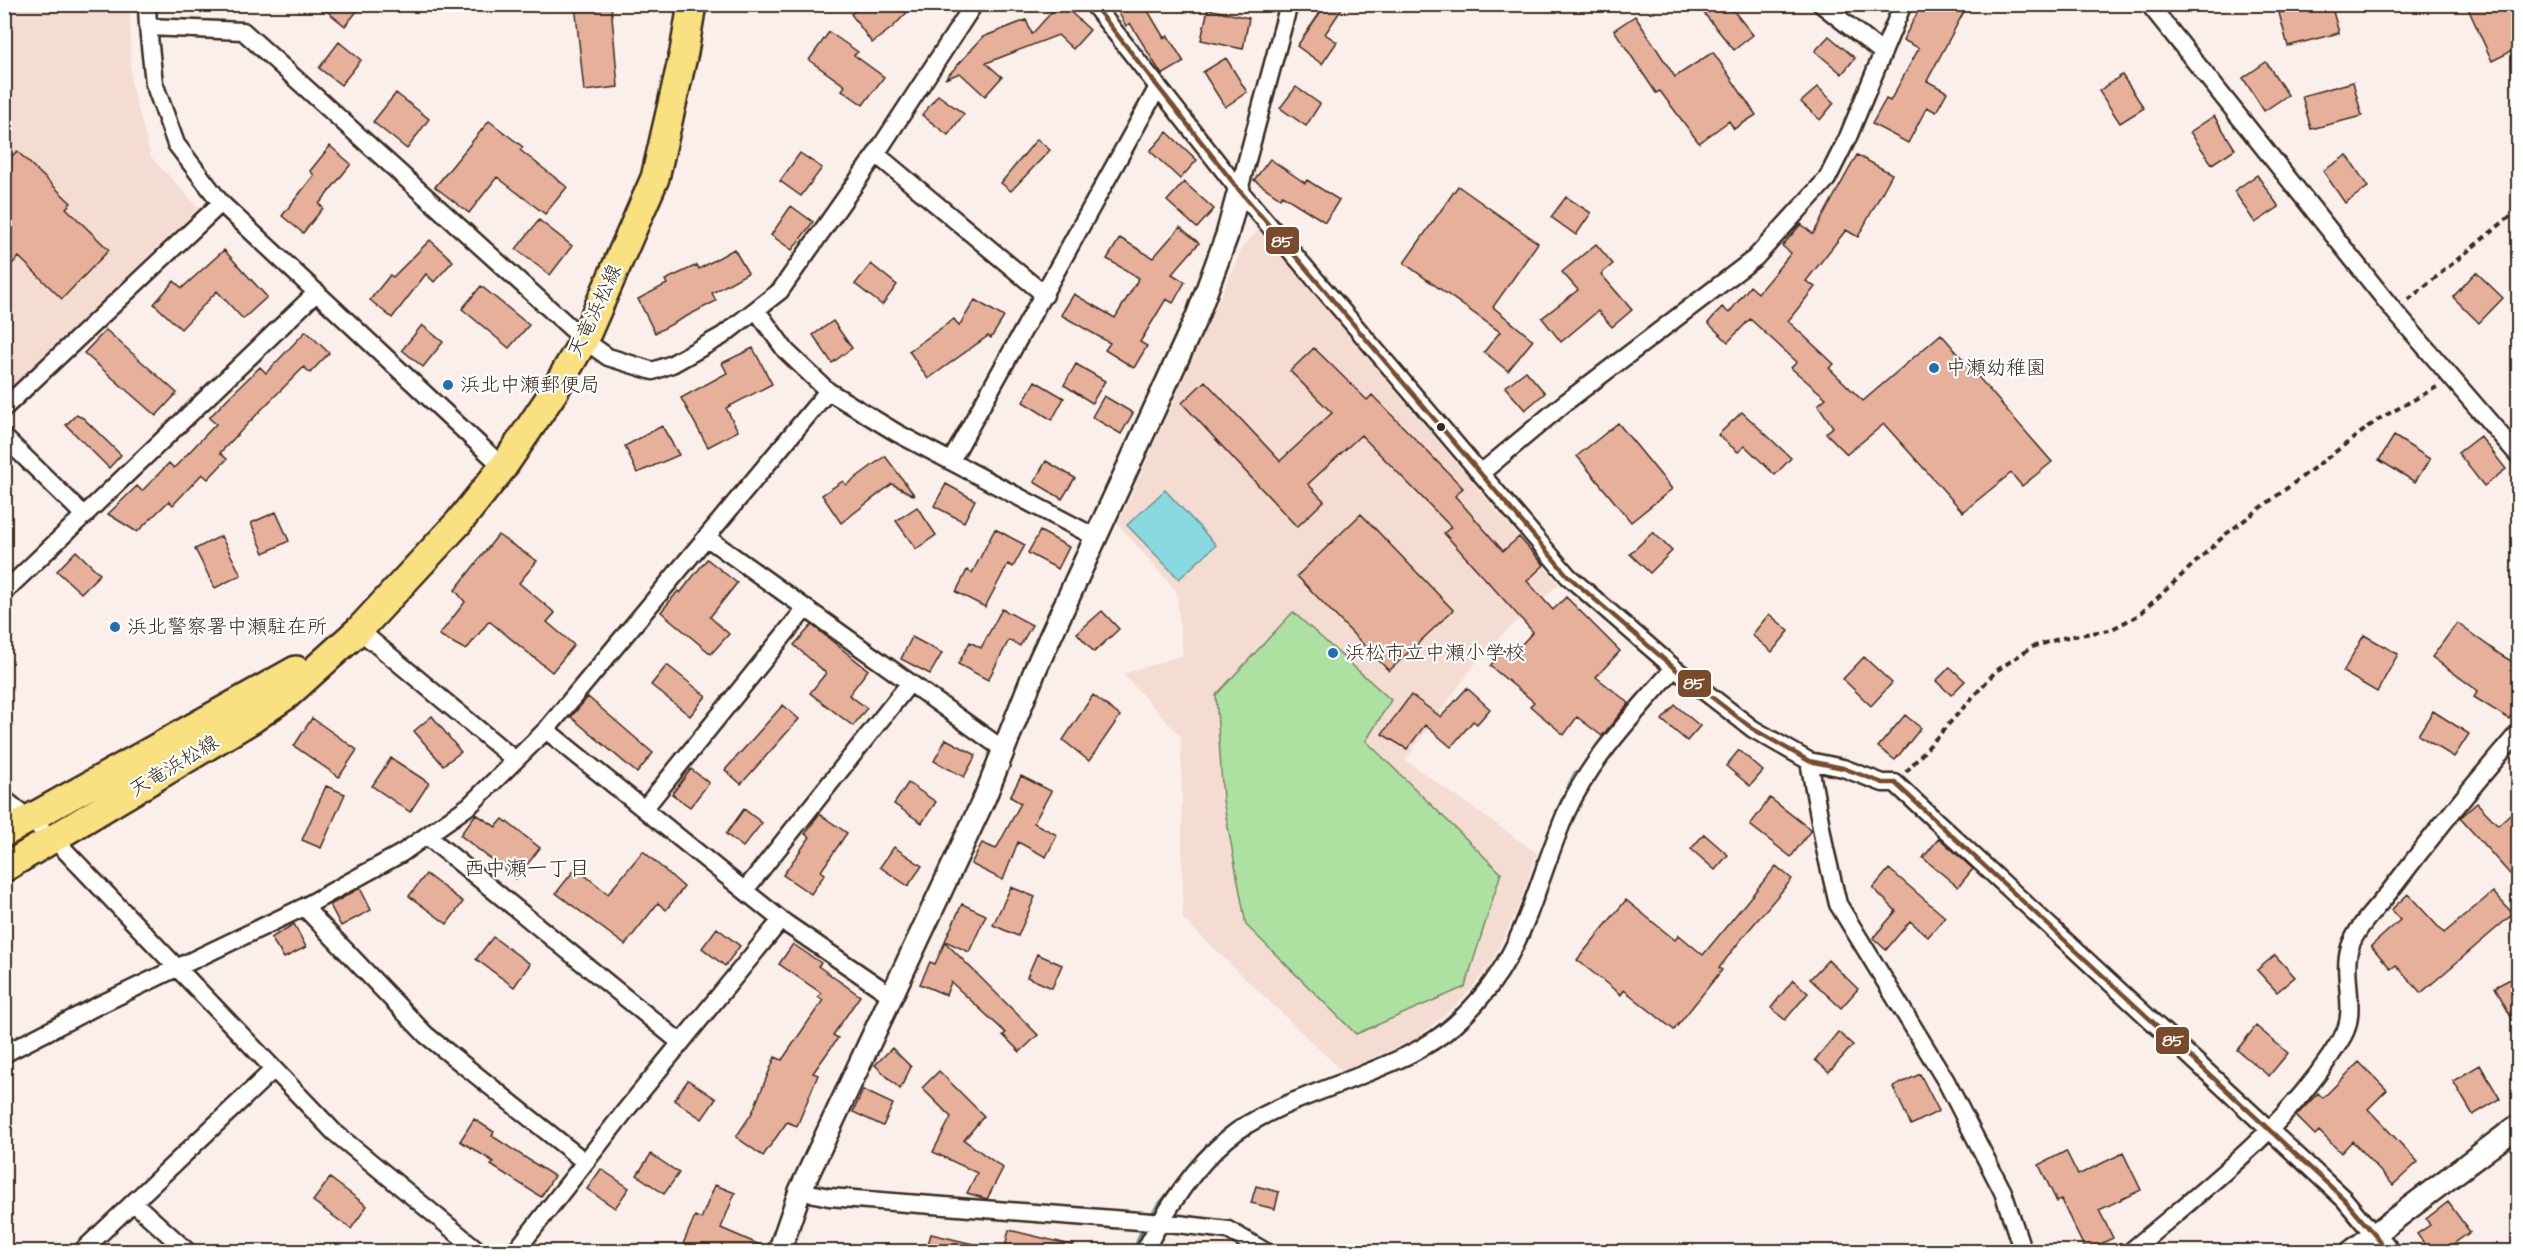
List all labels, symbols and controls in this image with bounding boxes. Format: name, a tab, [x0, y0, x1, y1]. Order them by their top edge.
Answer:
line badge: 85	[1265, 226, 1300, 255]
text: 85	[1271, 231, 1294, 253]
street label: 天竜浜松線	[561, 260, 629, 362]
place label: 中瀬幼稚園	[1946, 354, 2046, 382]
marker: 中瀬幼稚園	[1927, 361, 1941, 375]
place label: 浜北中瀬郵便局	[460, 371, 600, 399]
marker: 浜北中瀬郵便局	[441, 378, 455, 392]
unlabelled marker	[1435, 421, 1447, 433]
place label: 浜北警察署中瀬駐在所	[127, 613, 327, 641]
marker: 浜北警察署中瀬駐在所	[108, 620, 122, 634]
place label: 浜松市立中瀬小学校	[1345, 639, 1525, 667]
marker: 浜松市立中瀬小学校	[1326, 646, 1340, 660]
line badge: 85	[1677, 669, 1712, 698]
text: 85	[1683, 673, 1706, 695]
street label: 天竜浜松線	[124, 728, 224, 804]
district label: 西中瀬一丁目	[464, 854, 590, 883]
line badge: 85	[2155, 1026, 2190, 1055]
text: 85	[2162, 1030, 2185, 1052]

